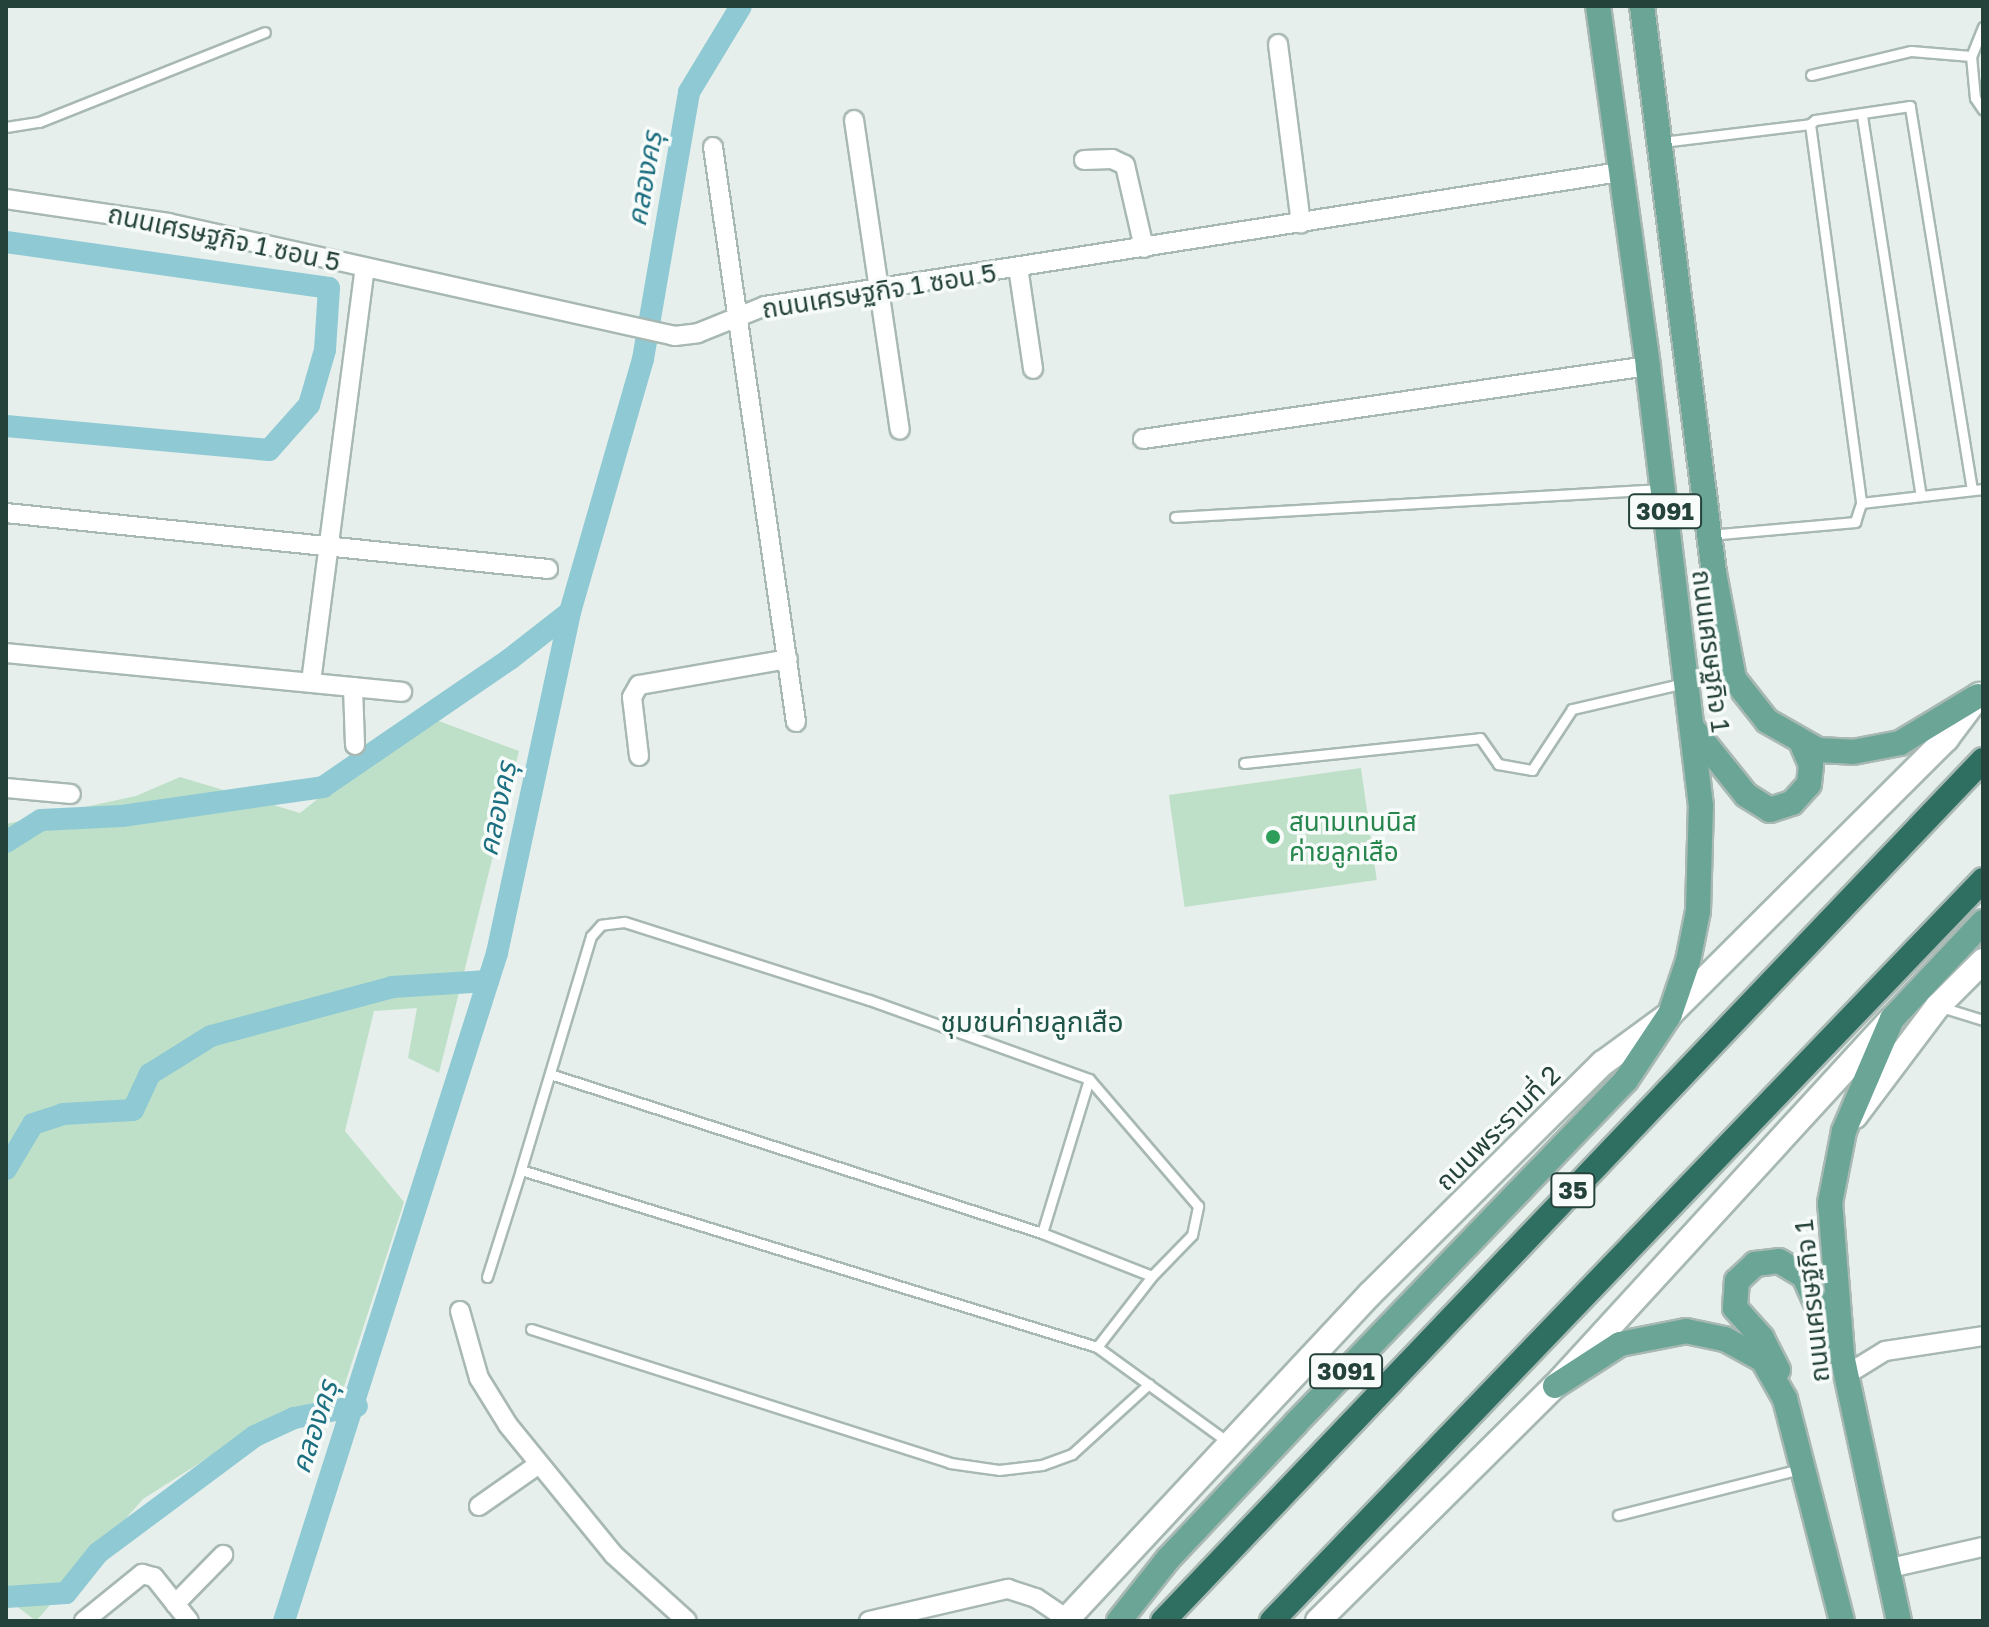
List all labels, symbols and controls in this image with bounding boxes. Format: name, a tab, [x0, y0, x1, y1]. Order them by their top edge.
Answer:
water label: คลองครุ	[619, 129, 669, 229]
street label: ถนนเศรษฐกิจ 1 ซอน 5	[105, 198, 343, 278]
street label: ถนนเศรษฐกิจ 1 ซอน 5	[760, 257, 998, 325]
road number: 3091	[1627, 491, 1703, 531]
street label: ถนนเศรษฐกิจ 1	[1686, 568, 1736, 734]
water label: คลองครุ	[471, 759, 523, 859]
place label: สนามเทนนิส ค่ายลูกเสือ	[1289, 806, 1417, 868]
marker: สนามเทนนิส ค่ายลูกเสือ	[1264, 828, 1282, 846]
district label: ชุมชนค่ายลูกเสือ	[940, 1005, 1124, 1039]
street label: ถนนพระรามที่ 2	[1429, 1059, 1567, 1197]
road number: 35	[1549, 1170, 1597, 1210]
street label: ถนนเศรษฐกิจ 1	[1788, 1218, 1836, 1384]
road number: 3091	[1308, 1351, 1384, 1391]
water label: คลองครุ	[283, 1377, 345, 1477]

